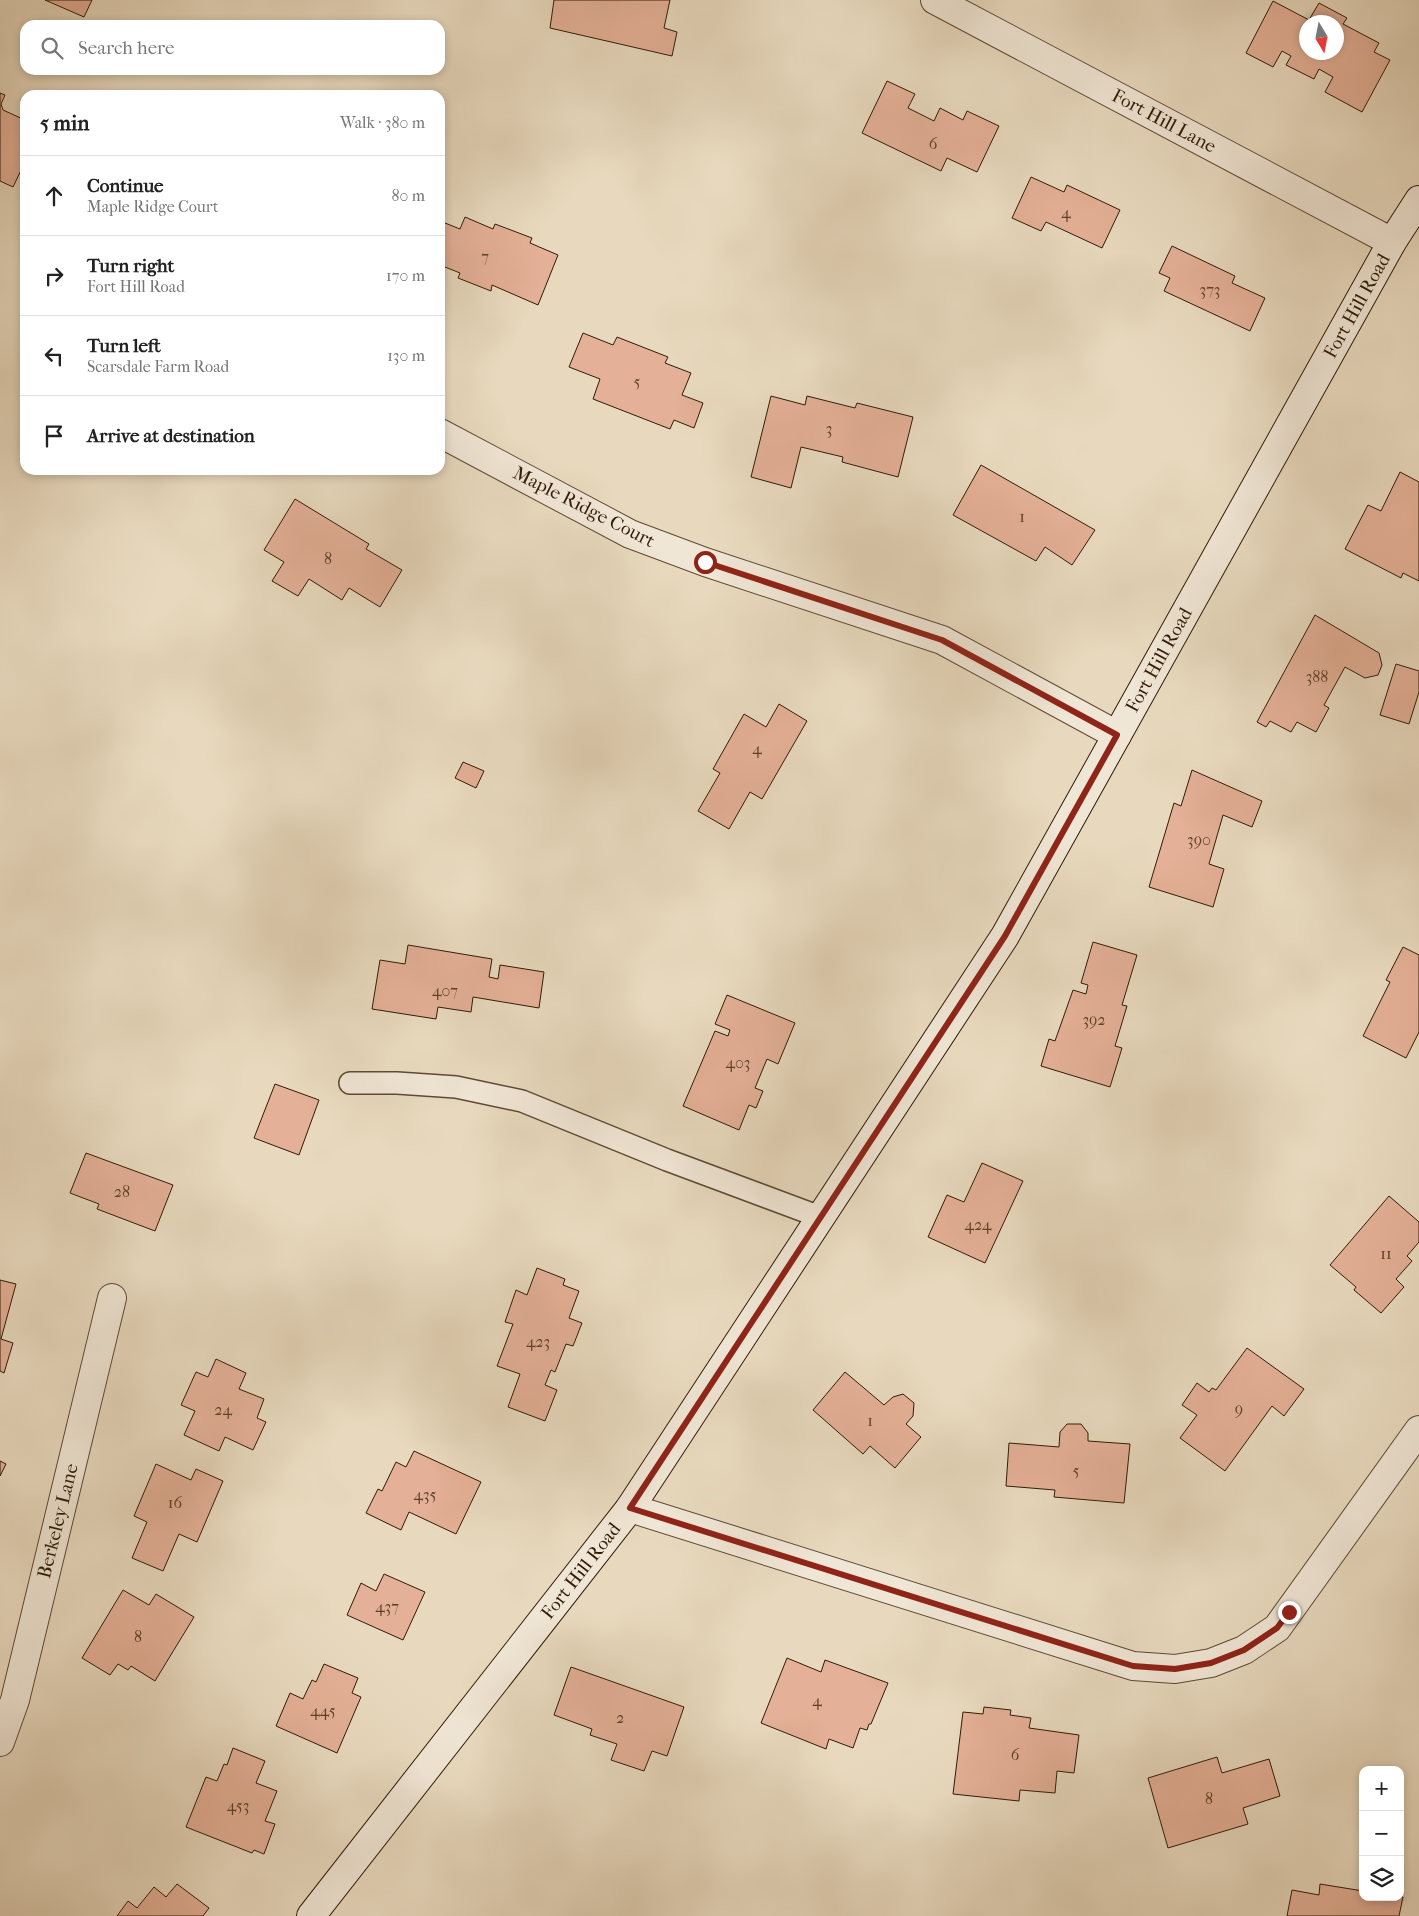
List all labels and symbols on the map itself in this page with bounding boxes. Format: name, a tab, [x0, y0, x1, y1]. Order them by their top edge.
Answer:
north arrow	[1299, 15, 1344, 60]
street label: Fort Hill Lane	[1108, 84, 1220, 158]
house number: 6	[929, 134, 938, 153]
house number: 4	[1061, 203, 1071, 222]
house number: 7	[481, 247, 489, 266]
street label: Fort Hill Road	[1319, 249, 1395, 362]
house number: 373	[1200, 280, 1220, 299]
house number: 5	[634, 372, 641, 391]
house number: 3	[826, 419, 832, 438]
street label: Maple Ridge Court	[509, 462, 659, 552]
house number: 1	[1019, 507, 1025, 526]
house number: 8	[324, 549, 332, 568]
route start	[694, 551, 717, 574]
street label: Fort Hill Road	[1121, 603, 1197, 716]
house number: 388	[1306, 667, 1328, 686]
house number: 4	[752, 739, 762, 758]
house number: 390	[1187, 830, 1211, 849]
house number: 407	[432, 981, 458, 1000]
house number: 392	[1082, 1010, 1106, 1029]
house number: 403	[726, 1053, 750, 1072]
house number: 28	[114, 1182, 130, 1201]
house number: 424	[964, 1215, 992, 1234]
house number: 11	[1380, 1244, 1392, 1263]
house number: 423	[526, 1332, 550, 1351]
house number: 9	[1235, 1399, 1243, 1418]
house number: 24	[214, 1400, 232, 1419]
house number: 1	[867, 1411, 873, 1430]
street label: Berkeley Lane	[33, 1461, 83, 1581]
house number: 5	[1073, 1461, 1080, 1480]
house number: 435	[414, 1485, 437, 1504]
house number: 16	[168, 1493, 182, 1512]
street label: Fort Hill Road	[537, 1518, 626, 1624]
house number: 437	[375, 1597, 399, 1616]
route end	[1278, 1601, 1301, 1624]
house number: 8	[134, 1627, 142, 1646]
house number: 4	[812, 1691, 822, 1710]
house number: 445	[310, 1701, 336, 1720]
house number: 2	[616, 1708, 624, 1727]
house number: 6	[1011, 1745, 1020, 1764]
house number: 8	[1205, 1789, 1213, 1808]
house number: 453	[227, 1796, 249, 1815]

